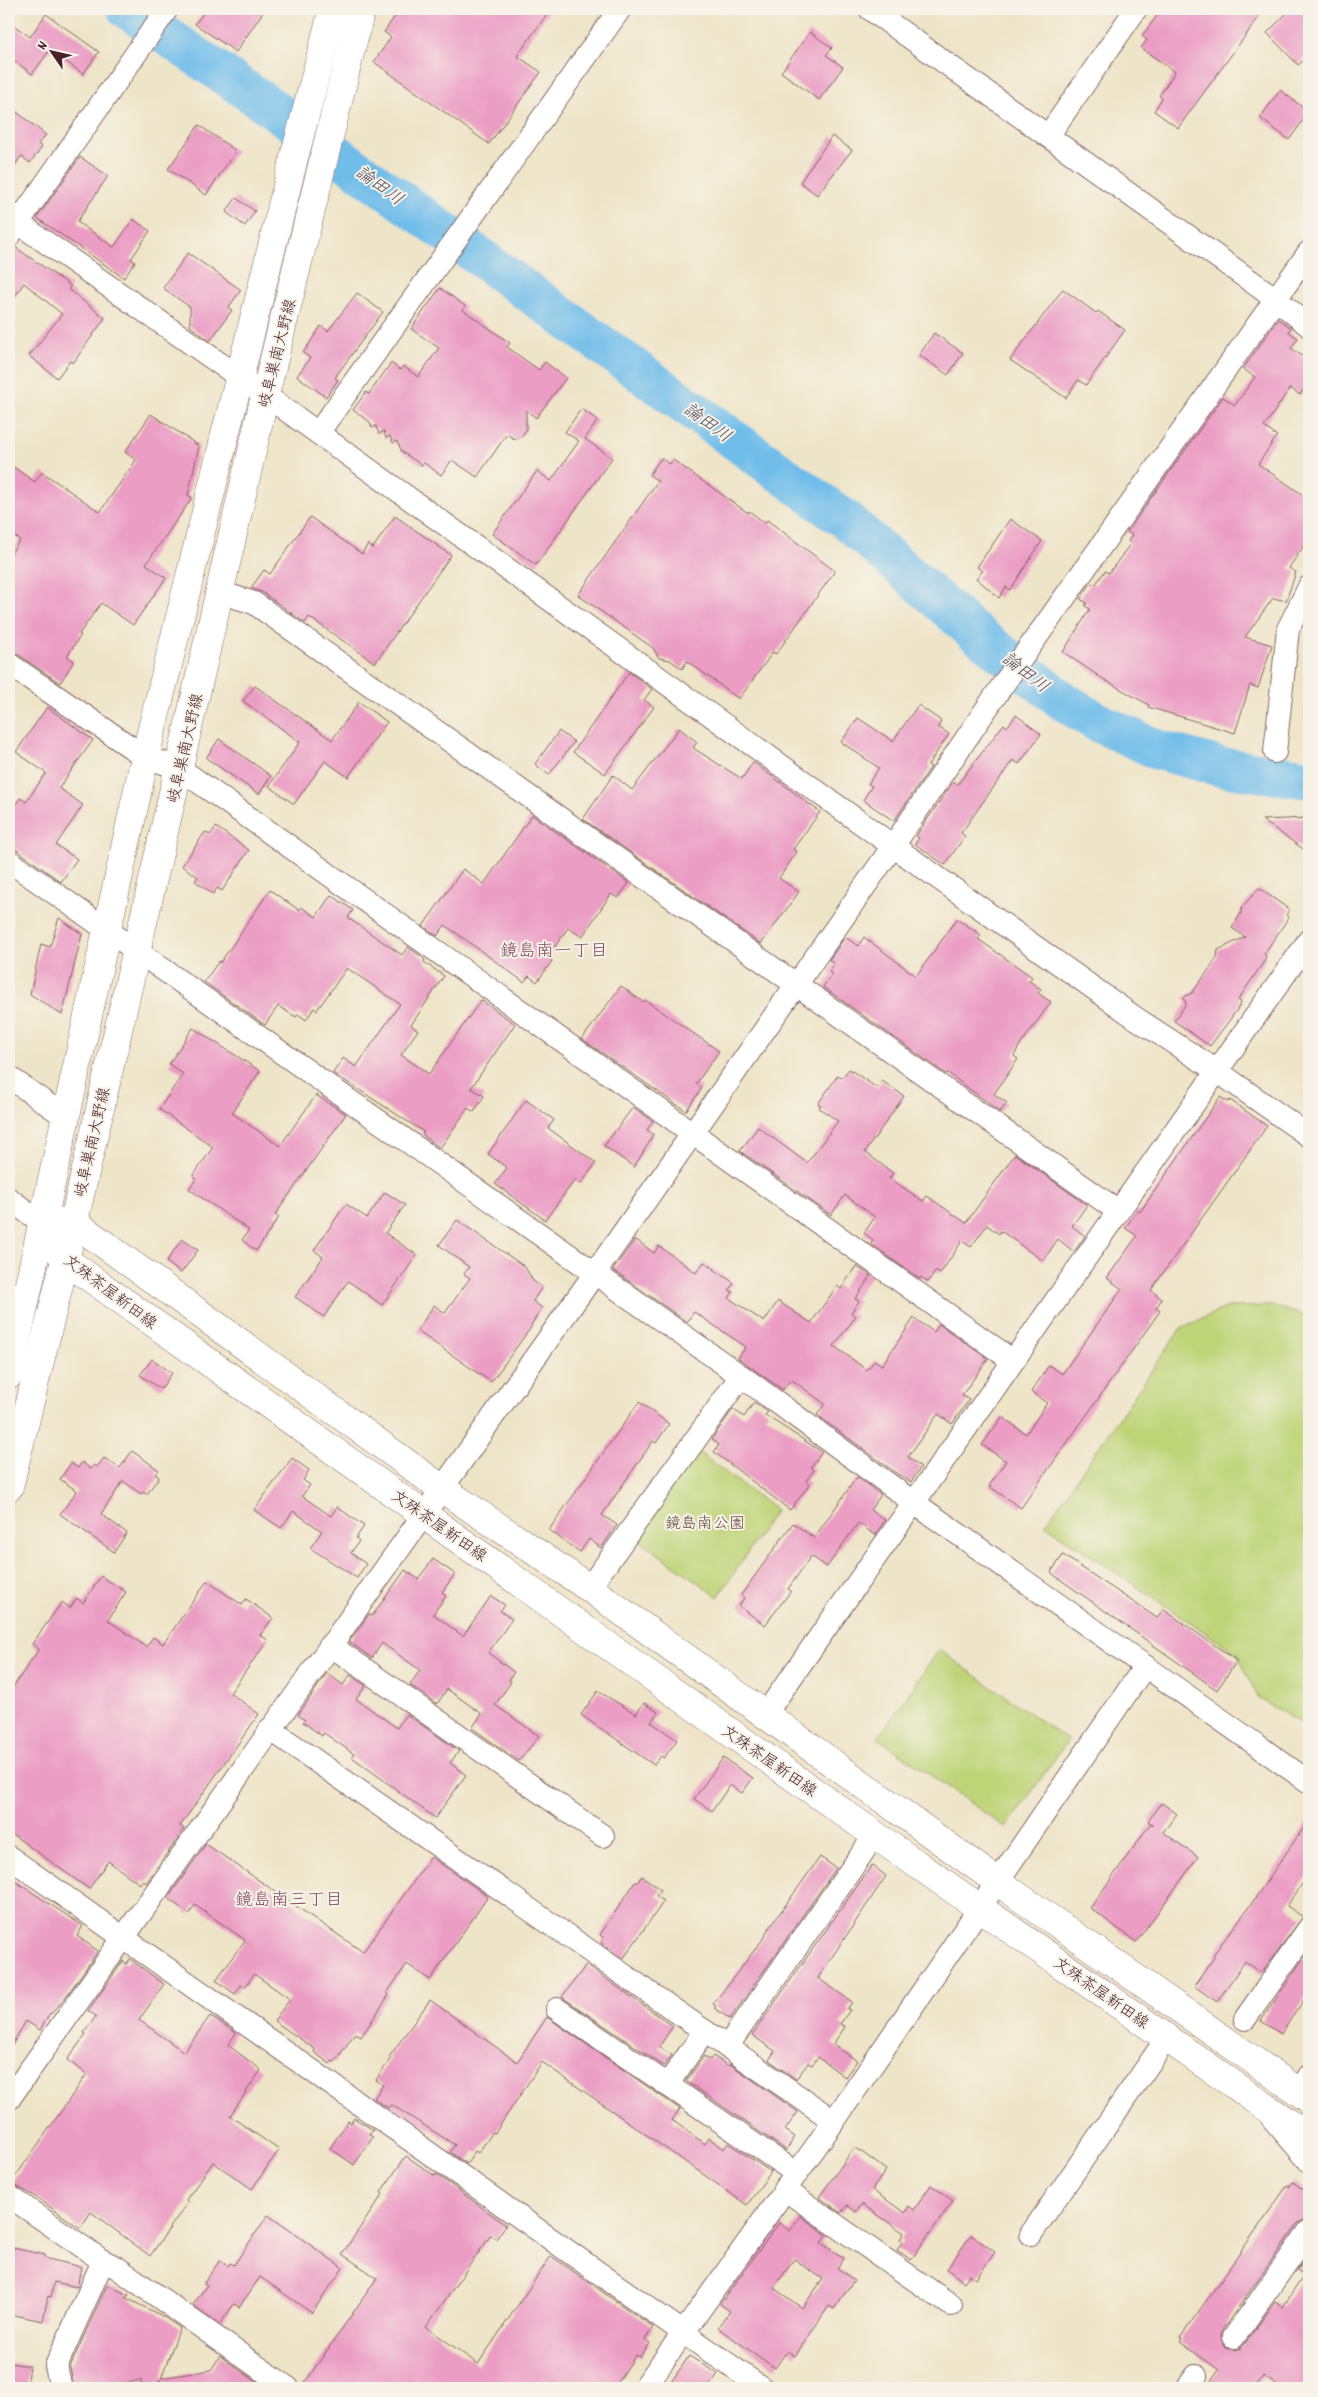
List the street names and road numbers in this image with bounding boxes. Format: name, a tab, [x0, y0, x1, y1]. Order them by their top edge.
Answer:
street label: 岐阜巣南大野線	[254, 296, 303, 411]
street label: 岐阜巣南大野線	[163, 691, 210, 806]
street label: 岐阜巣南大野線	[70, 1085, 117, 1200]
street label: 文殊茶屋新田線	[58, 1250, 161, 1336]
street label: 文殊茶屋新田線	[386, 1486, 491, 1569]
street label: 文殊茶屋新田線	[716, 1721, 821, 1804]
street label: 文殊茶屋新田線	[1048, 1953, 1153, 2036]

